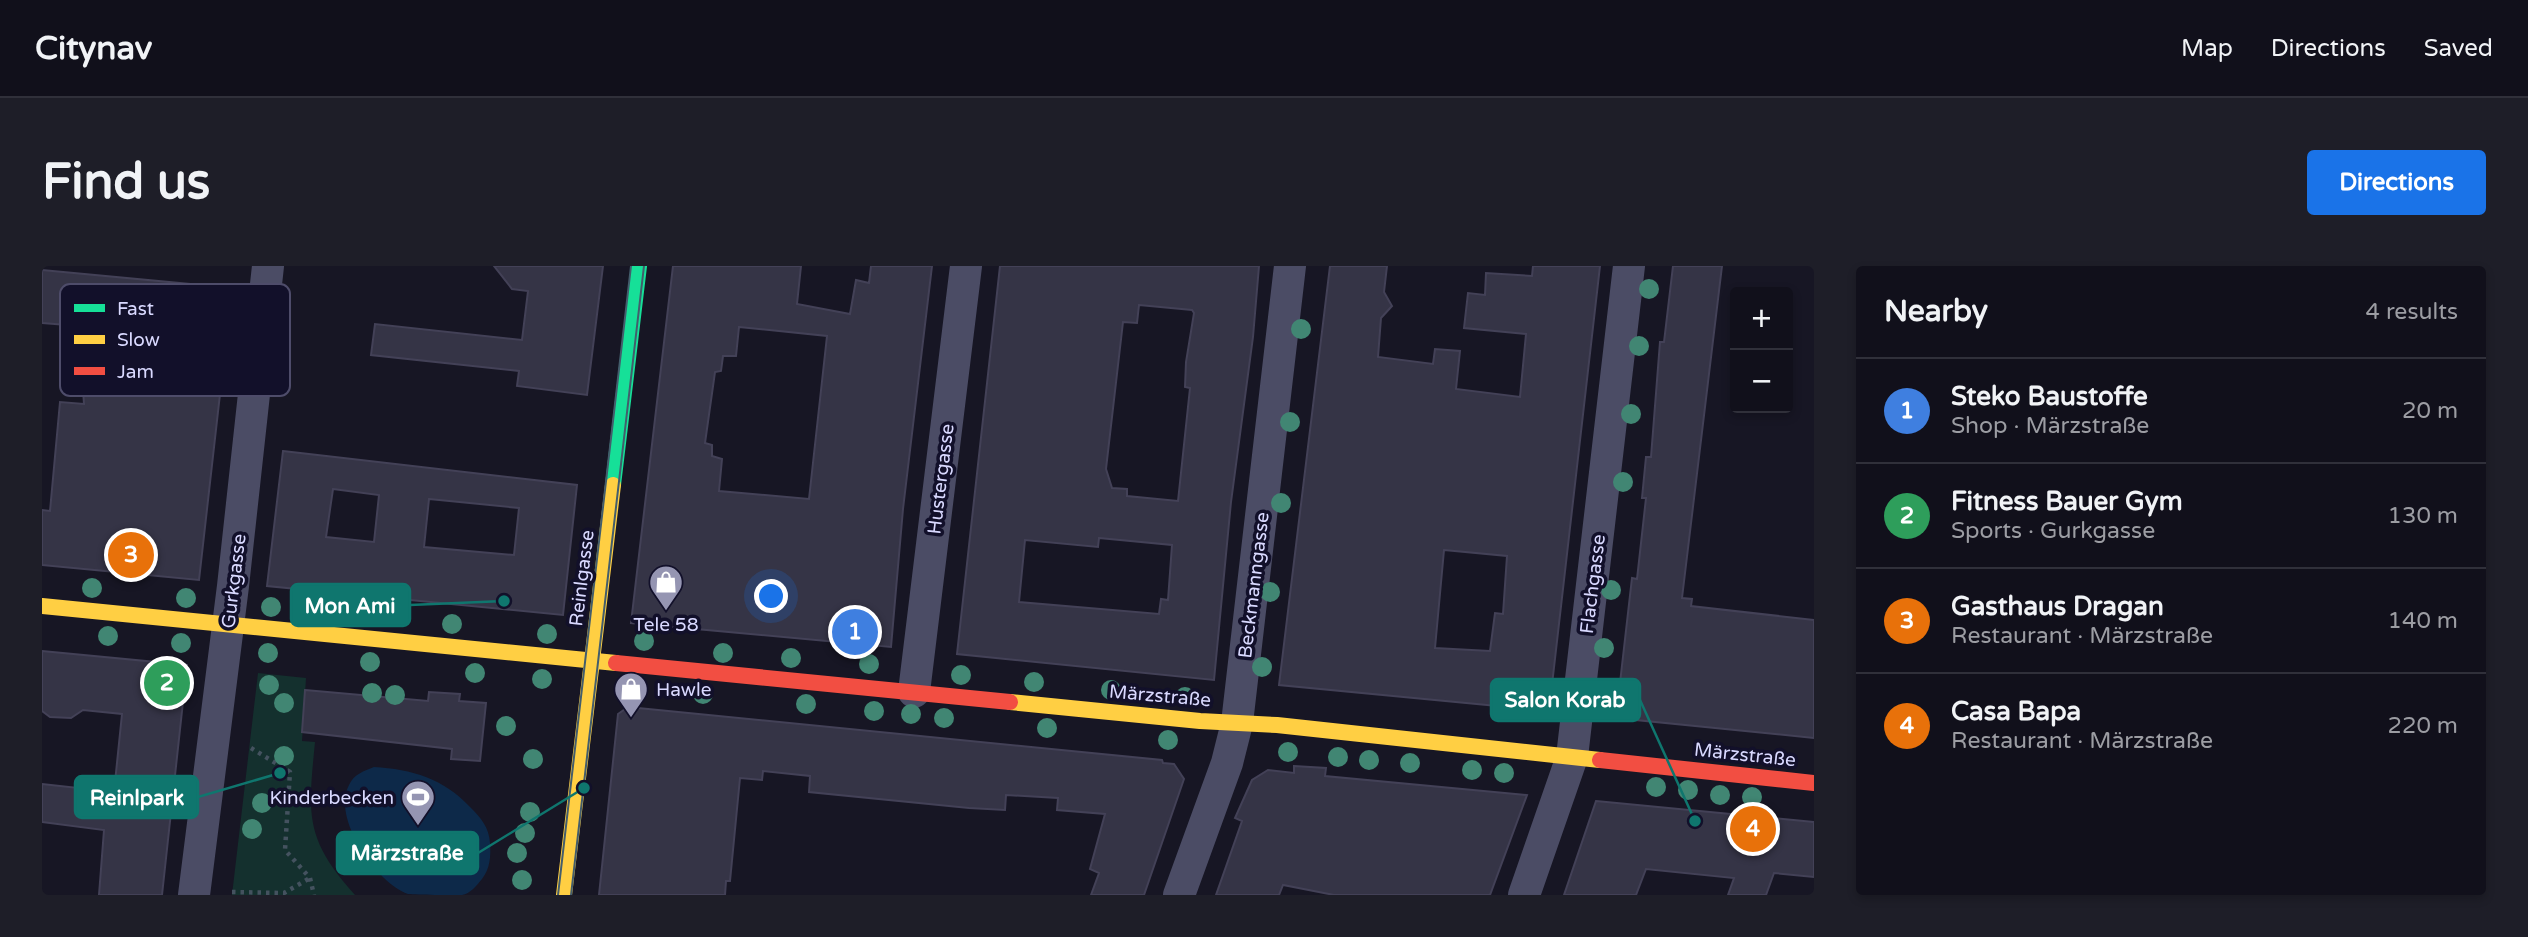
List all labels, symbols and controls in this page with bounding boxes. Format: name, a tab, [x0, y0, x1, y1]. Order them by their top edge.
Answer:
text: Citynav	[35, 29, 152, 68]
text: Map	[2181, 34, 2233, 63]
text: Directions	[2271, 34, 2386, 63]
text: Saved	[2424, 34, 2493, 63]
button: Directions	[2307, 150, 2486, 215]
text: Find us	[42, 153, 210, 212]
legend	[60, 284, 290, 396]
map controls	[1730, 287, 1793, 413]
button: +	[1730, 287, 1793, 350]
text: Nearby	[1884, 293, 1988, 330]
text: Fast	[117, 298, 154, 320]
text: 4 results	[2365, 298, 2458, 326]
text: Slow	[117, 329, 160, 351]
button: −	[1730, 350, 1793, 413]
text: Jam	[117, 361, 154, 383]
text: Steko Baustoffe	[1951, 381, 2148, 412]
text: 1	[1900, 397, 1914, 425]
text: 20 m	[2402, 397, 2458, 425]
text: Shop · Märzstraße	[1951, 412, 2149, 440]
street label: Hustergasse	[923, 423, 959, 536]
text: Fitness Bauer Gym	[1951, 486, 2183, 517]
text: 2	[1900, 502, 1914, 530]
text: 130 m	[2388, 502, 2458, 530]
street label: Beckmanngasse	[1234, 511, 1274, 660]
text: Sports · Gurkgasse	[1951, 517, 2155, 545]
pin: 3	[108, 529, 154, 581]
street label: Reinlgasse	[565, 529, 599, 628]
street label: Gurkgasse	[217, 533, 251, 630]
street label: Flachgasse	[1576, 533, 1610, 635]
shop icon: Tele 58	[647, 563, 685, 612]
your location	[754, 579, 788, 613]
callout: Mon Ami	[291, 584, 410, 626]
text: Gasthaus Dragan	[1951, 591, 2164, 622]
text: Mon Ami	[304, 594, 396, 619]
pin: 1	[832, 606, 878, 658]
text: 3	[1900, 607, 1914, 635]
text: 140 m	[2388, 607, 2458, 635]
place label: Tele 58	[633, 614, 699, 636]
text: Restaurant · Märzstraße	[1951, 622, 2213, 650]
pin: 2	[144, 657, 190, 709]
shop icon: Hawle	[612, 670, 650, 719]
place label: Hawle	[656, 679, 711, 701]
callout: Salon Korab	[1491, 679, 1640, 721]
street label: Märzstraße	[1108, 681, 1212, 711]
text: Salon Korab	[1505, 688, 1625, 713]
text: Casa Bapa	[1951, 696, 2081, 727]
text: 4	[1900, 712, 1914, 740]
text: 220 m	[2388, 712, 2458, 740]
text: Restaurant · Märzstraße	[1951, 727, 2213, 755]
street label: Märzstraße	[1693, 739, 1797, 771]
callout: Reinlpark	[75, 776, 198, 818]
sports icon: Kinderbecken	[399, 778, 437, 827]
text: Reinlpark	[90, 786, 185, 811]
place label: Kinderbecken	[270, 787, 394, 809]
pin: 4	[1730, 803, 1776, 855]
callout: Märzstraße	[337, 832, 478, 874]
text: Märzstraße	[350, 841, 464, 866]

